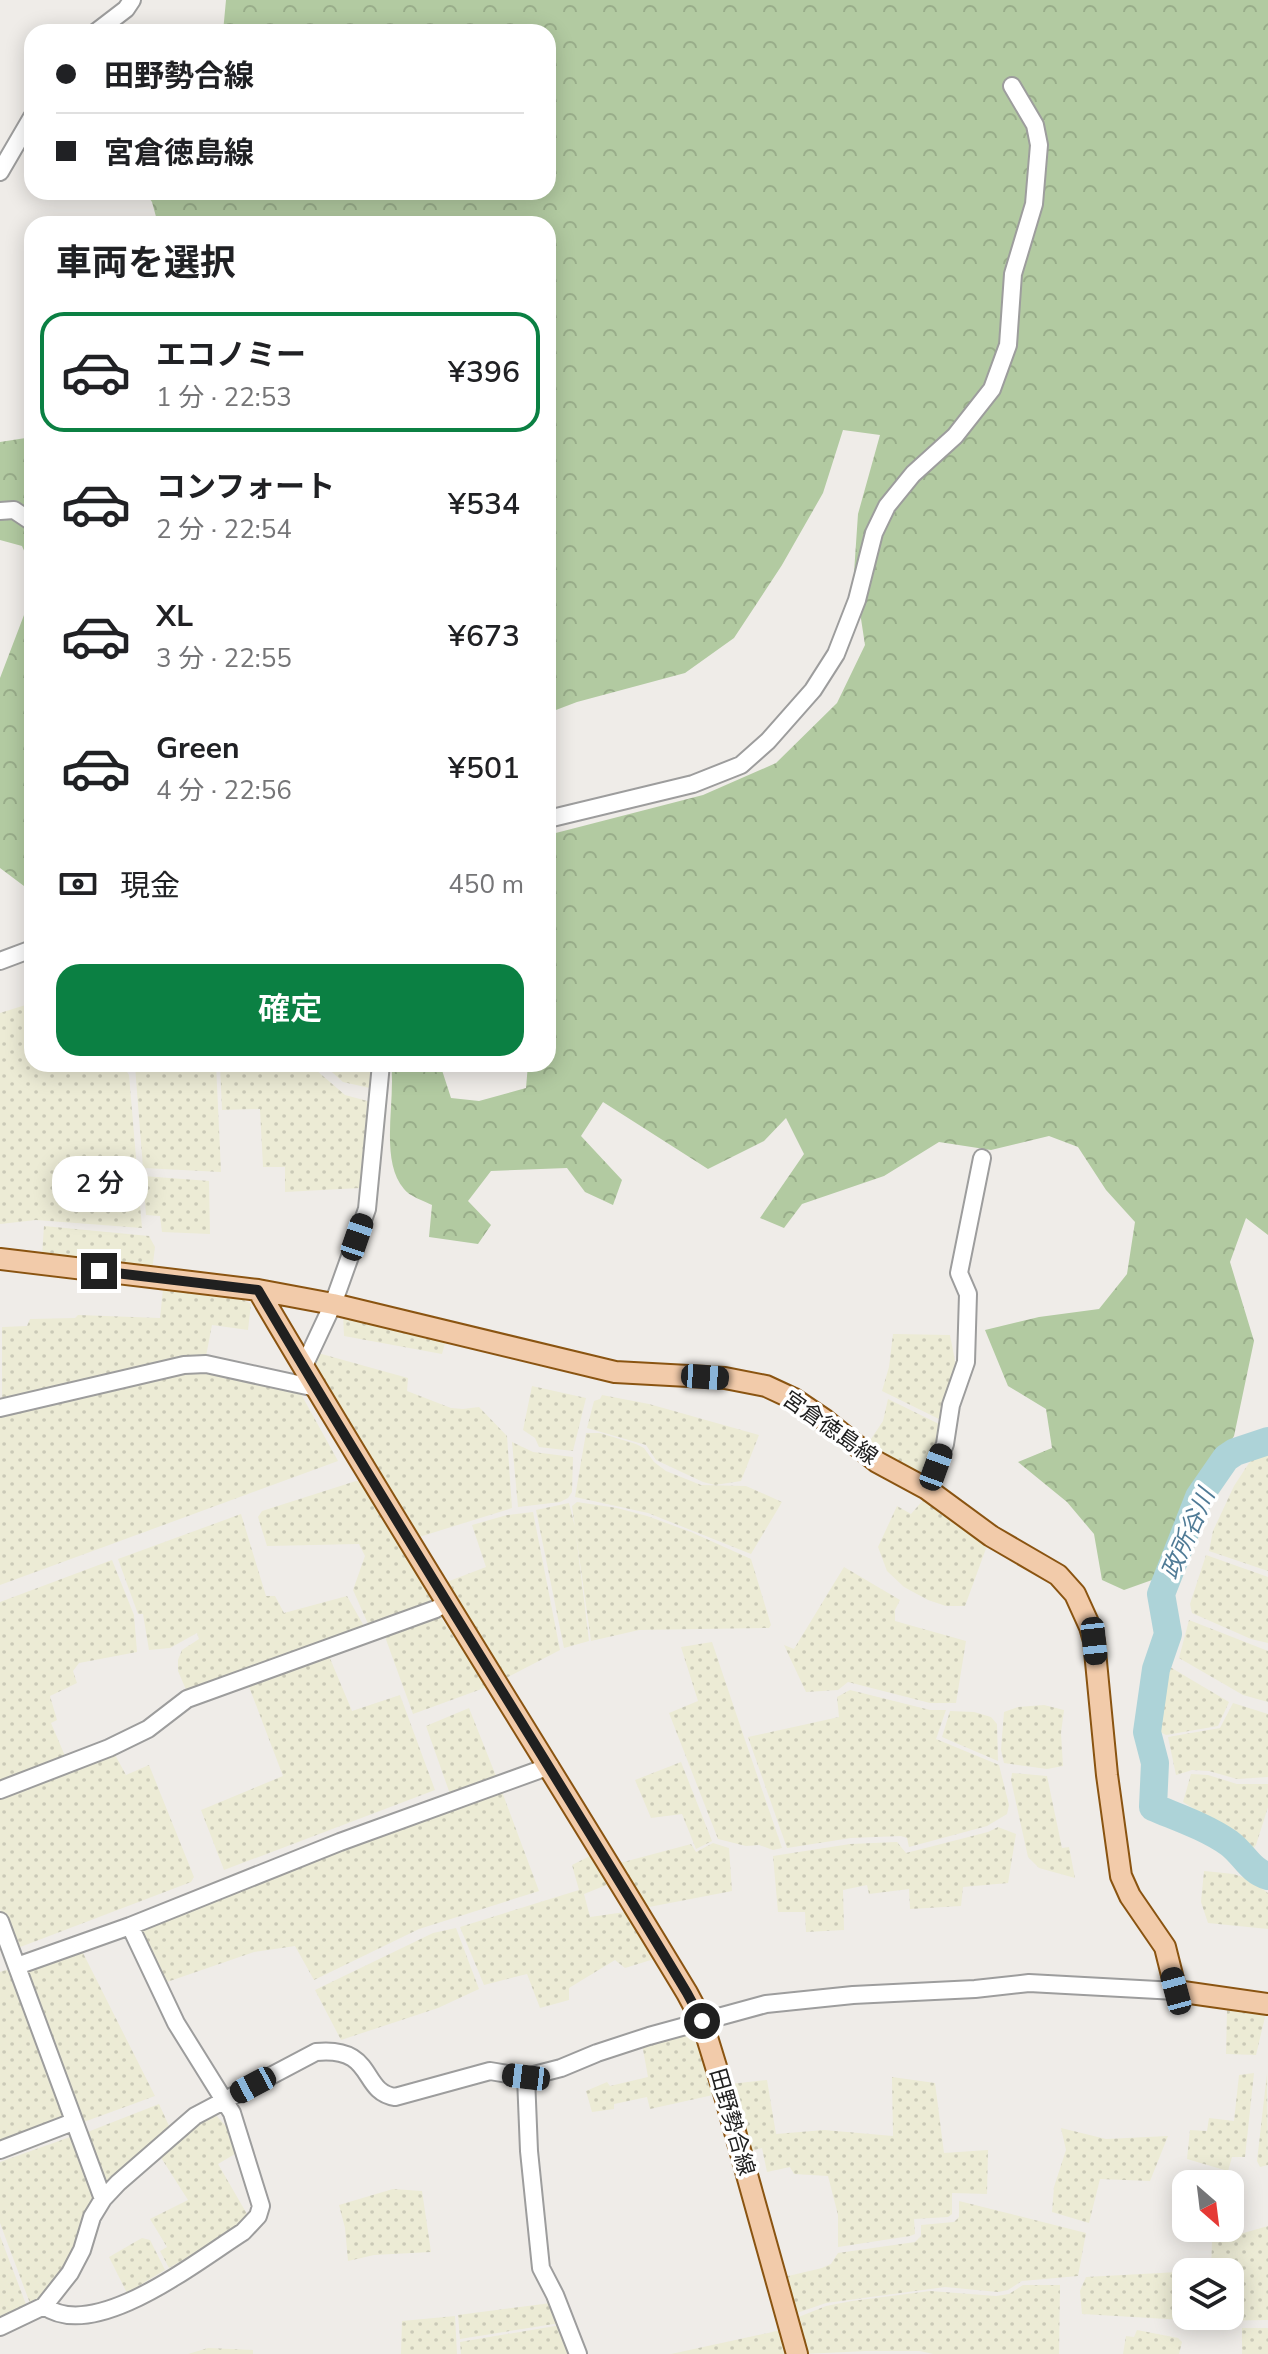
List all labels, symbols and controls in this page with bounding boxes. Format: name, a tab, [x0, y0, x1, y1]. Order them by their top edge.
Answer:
text: 田野勢合線	[104, 56, 254, 97]
text: 宮倉徳島線	[104, 133, 254, 174]
text: 車両を選択	[56, 239, 236, 288]
text: エコノミー	[156, 335, 306, 376]
icon: car	[60, 336, 132, 408]
text: ¥396	[448, 352, 520, 393]
text: 1 分 · 22:53	[156, 380, 292, 415]
text: コンフォート	[156, 467, 335, 508]
icon: car	[60, 468, 132, 540]
text: ¥534	[448, 484, 520, 525]
text: 2 分 · 22:54	[156, 512, 292, 547]
text: XL	[156, 596, 193, 637]
icon: car	[60, 600, 132, 672]
text: ¥673	[448, 616, 520, 657]
text: 3 分 · 22:55	[156, 641, 292, 676]
text: Green	[156, 728, 240, 769]
icon: car	[60, 732, 132, 804]
text: ¥501	[448, 748, 520, 789]
text: 4 分 · 22:56	[156, 773, 292, 808]
icon: cash	[56, 862, 100, 906]
text: 現金	[120, 866, 180, 907]
text: 450 m	[448, 867, 524, 902]
button: 確定	[56, 964, 524, 1056]
callout: 2 分	[51, 1155, 147, 1211]
text: 2 分	[76, 1166, 124, 1201]
car	[338, 1210, 376, 1264]
route end	[81, 1253, 117, 1289]
car	[680, 1363, 730, 1391]
street label: 宮倉徳島線	[776, 1384, 884, 1472]
car	[917, 1440, 955, 1494]
water label: 政所谷川	[1154, 1481, 1223, 1584]
car	[1080, 1616, 1108, 1666]
car	[1158, 1965, 1194, 2017]
route start	[684, 2003, 720, 2039]
car	[501, 2062, 551, 2092]
car	[226, 2063, 280, 2107]
street label: 田野勢合線	[702, 2065, 762, 2179]
north arrow	[1172, 2170, 1244, 2242]
map controls	[1172, 2170, 1244, 2330]
button: layers	[1172, 2258, 1244, 2330]

